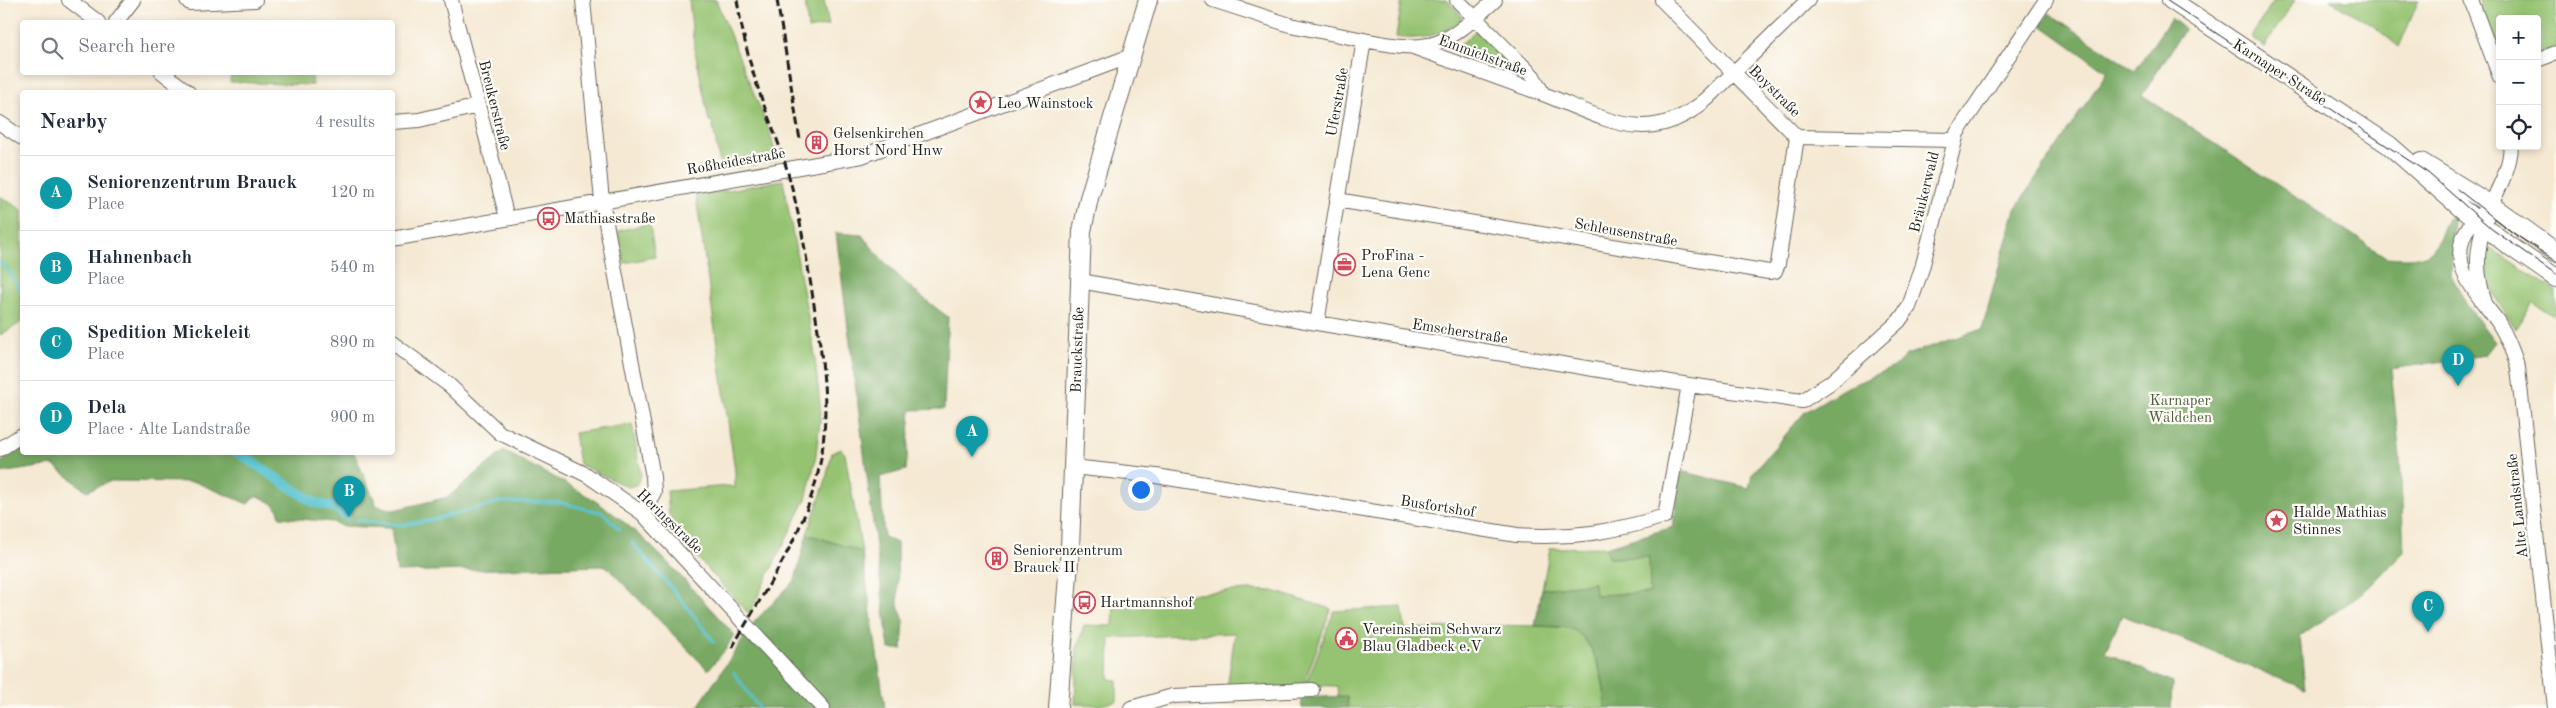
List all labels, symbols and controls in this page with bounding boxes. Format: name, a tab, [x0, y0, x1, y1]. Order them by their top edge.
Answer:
map controls	[2496, 15, 2541, 150]
button: +	[2496, 15, 2541, 60]
search box	[20, 20, 395, 75]
street label: Emmichstraße	[1436, 33, 1529, 79]
icon: search	[38, 34, 66, 62]
street label: Karnaper Straße	[2230, 37, 2329, 109]
text: Search here	[78, 38, 175, 57]
street label: Breukerstraße	[475, 59, 512, 152]
button: −	[2496, 60, 2541, 105]
street label: Boystraße	[1745, 63, 1803, 121]
street label: Uferstraße	[1325, 66, 1352, 138]
place icon: Leo Wainstock	[969, 91, 993, 115]
place label: Leo Wainstock	[997, 97, 1094, 112]
button: locate	[2496, 105, 2541, 150]
text: Nearby	[40, 112, 108, 133]
text: 4 results	[315, 115, 375, 131]
place label: Gelsenkirchen Horst Nord Hnw	[833, 127, 943, 159]
building icon: Gelsenkirchen Horst Nord Hnw	[805, 130, 829, 154]
street label: Roßheidestraße	[686, 146, 787, 179]
street label: Bräukerwald	[1908, 150, 1943, 235]
text: Seniorenzentrum Brauck	[87, 174, 297, 193]
text: A	[50, 185, 62, 201]
text: 120 m	[330, 185, 375, 201]
text: Place	[87, 197, 124, 213]
bus stop icon: Mathiasstraße	[536, 206, 560, 230]
place label: Mathiasstraße	[564, 212, 656, 227]
street label: Schleusenstraße	[1573, 217, 1679, 250]
text: Hahnenbach	[87, 249, 192, 268]
place label: ProFina - Lena Genc	[1361, 249, 1430, 281]
office icon: ProFina - Lena Genc	[1333, 252, 1357, 276]
text: B	[50, 260, 62, 276]
text: 540 m	[330, 260, 375, 276]
text: Place	[87, 272, 124, 288]
street label: Brauckstraße	[1069, 307, 1088, 393]
street label: Emscherstraße	[1411, 318, 1509, 347]
text: Spedition Mickeleit	[87, 324, 250, 343]
text: C	[51, 335, 61, 351]
text: 890 m	[330, 335, 375, 351]
pin: D	[2442, 345, 2474, 386]
text: Place	[87, 347, 124, 363]
park label: Karnaper Wäldchen	[2148, 394, 2212, 426]
text: Dela	[87, 399, 126, 418]
text: D	[50, 410, 62, 426]
text: 900 m	[330, 410, 375, 426]
pin: A	[956, 416, 988, 457]
text: Place · Alte Landstraße	[87, 422, 250, 438]
street label: Alte Landstraße	[2506, 453, 2531, 559]
pin: B	[333, 476, 365, 517]
your location	[1128, 477, 1154, 503]
street label: Heringstraße	[633, 487, 705, 557]
street label: Busfortshof	[1399, 494, 1477, 521]
place label: Halde Mathias Stinnes	[2293, 506, 2387, 538]
place icon: Halde Mathias Stinnes	[2265, 509, 2289, 533]
place label: Seniorenzentrum Brauck II	[1013, 544, 1123, 576]
building icon: Seniorenzentrum Brauck II	[985, 547, 1009, 571]
bus stop icon: Hartmannshof	[1072, 590, 1096, 614]
pin: C	[2412, 591, 2444, 632]
place label: Hartmannshof	[1100, 596, 1194, 611]
place label: Vereinsheim Schwarz Blau Gladbeck e.V	[1362, 623, 1501, 655]
public building icon: Vereinsheim Schwarz Blau Gladbeck e.V	[1334, 626, 1358, 650]

